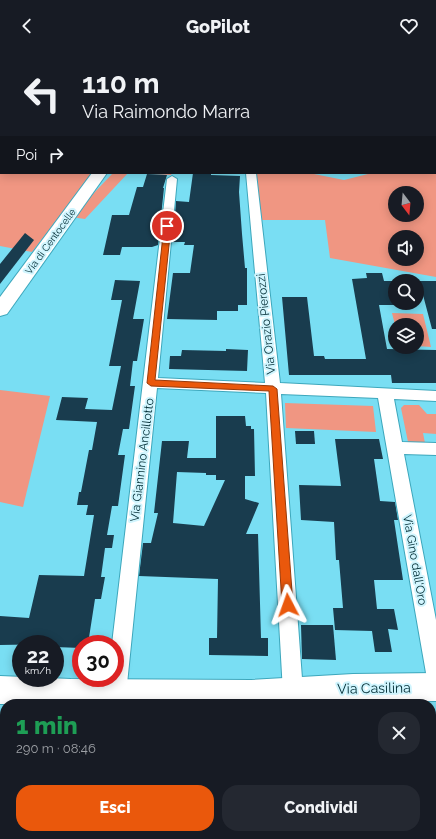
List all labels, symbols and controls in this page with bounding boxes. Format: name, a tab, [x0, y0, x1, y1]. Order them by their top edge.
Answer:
icon: back	[16, 15, 38, 37]
icon: heart	[398, 15, 420, 37]
text: GoPilot	[186, 16, 250, 37]
text: 110 m	[82, 67, 160, 100]
icon: left	[16, 68, 68, 120]
text: Via Raimondo Marra	[82, 101, 250, 122]
icon: right	[45, 144, 67, 166]
text: Poi	[16, 146, 37, 164]
north arrow	[388, 186, 424, 222]
map controls	[388, 186, 424, 354]
street label: Via di Centocelle	[23, 206, 78, 276]
pin	[150, 209, 184, 243]
icon: arrive	[156, 215, 178, 237]
button: sound	[388, 230, 424, 266]
street label: Via Orazio Pierozzi	[254, 273, 278, 375]
button: search	[388, 274, 424, 310]
button: layers	[388, 318, 424, 354]
street label: Via Giannino Ancillotto	[127, 397, 157, 523]
street label: Via Gino dall'Oro	[400, 514, 430, 606]
position arrow	[267, 584, 309, 626]
speed limit sign: 30	[72, 635, 124, 687]
text: 22	[27, 644, 49, 668]
text: km/h	[25, 665, 51, 676]
street label: Via Casilina	[337, 679, 411, 697]
text: 1 min	[16, 711, 78, 740]
button: close	[378, 712, 420, 754]
text: 290 m · 08:46	[16, 741, 96, 756]
button: Esci	[16, 785, 214, 831]
button: Condividi	[222, 785, 420, 831]

